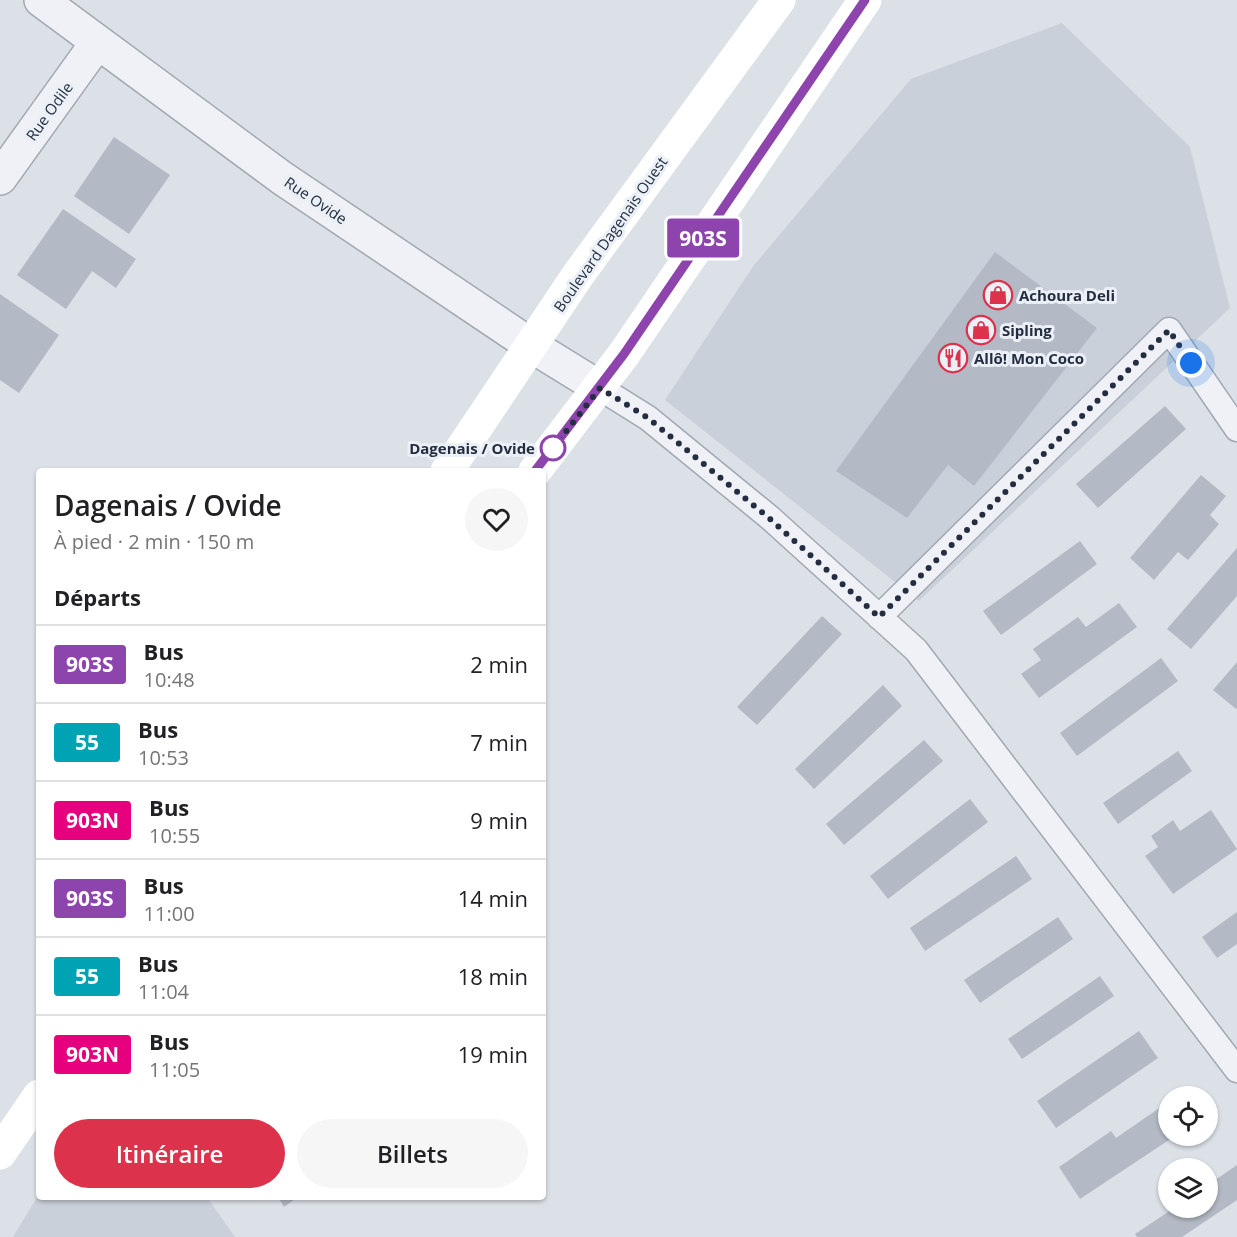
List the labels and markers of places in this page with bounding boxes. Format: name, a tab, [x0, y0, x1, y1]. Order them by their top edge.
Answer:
shop icon: Achoura Deli	[982, 279, 1014, 311]
place label: Achoura Deli	[1019, 285, 1115, 305]
shop icon: Sipling	[965, 314, 997, 346]
place label: Sipling	[1002, 320, 1052, 340]
restaurant icon: Allô! Mon Coco	[937, 342, 969, 374]
place label: Allô! Mon Coco	[974, 348, 1084, 368]
marker: Dagenais / Ovide	[540, 435, 566, 461]
place label: Dagenais / Ovide	[409, 438, 535, 458]

